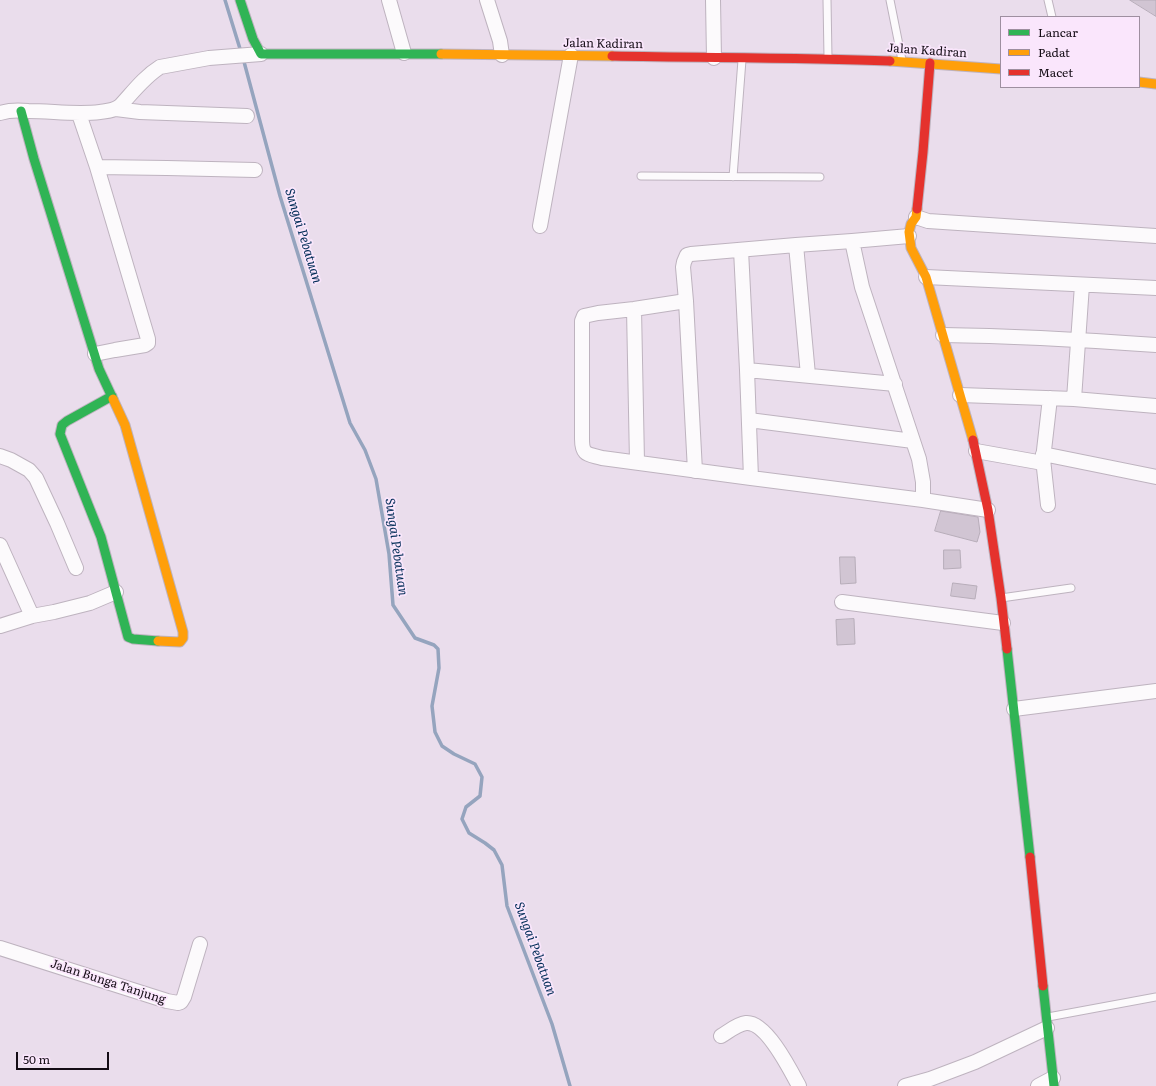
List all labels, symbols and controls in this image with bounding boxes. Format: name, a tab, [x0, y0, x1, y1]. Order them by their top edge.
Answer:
legend	[1000, 16, 1140, 88]
text: Lancar	[1038, 23, 1078, 41]
street label: Jalan Kadiran	[563, 36, 643, 52]
street label: Jalan Kadiran	[887, 41, 967, 61]
text: Padat	[1038, 43, 1070, 61]
text: Macet	[1038, 63, 1073, 81]
water label: Sungai Pebatuan	[281, 187, 325, 285]
water label: Sungai Pebatuan	[381, 497, 411, 597]
water label: Sungai Pebatuan	[511, 900, 559, 998]
street label: Jalan Bunga Tanjung	[49, 957, 167, 1007]
scale bar	[18, 1044, 111, 1070]
text: 50 m	[23, 1050, 50, 1068]

